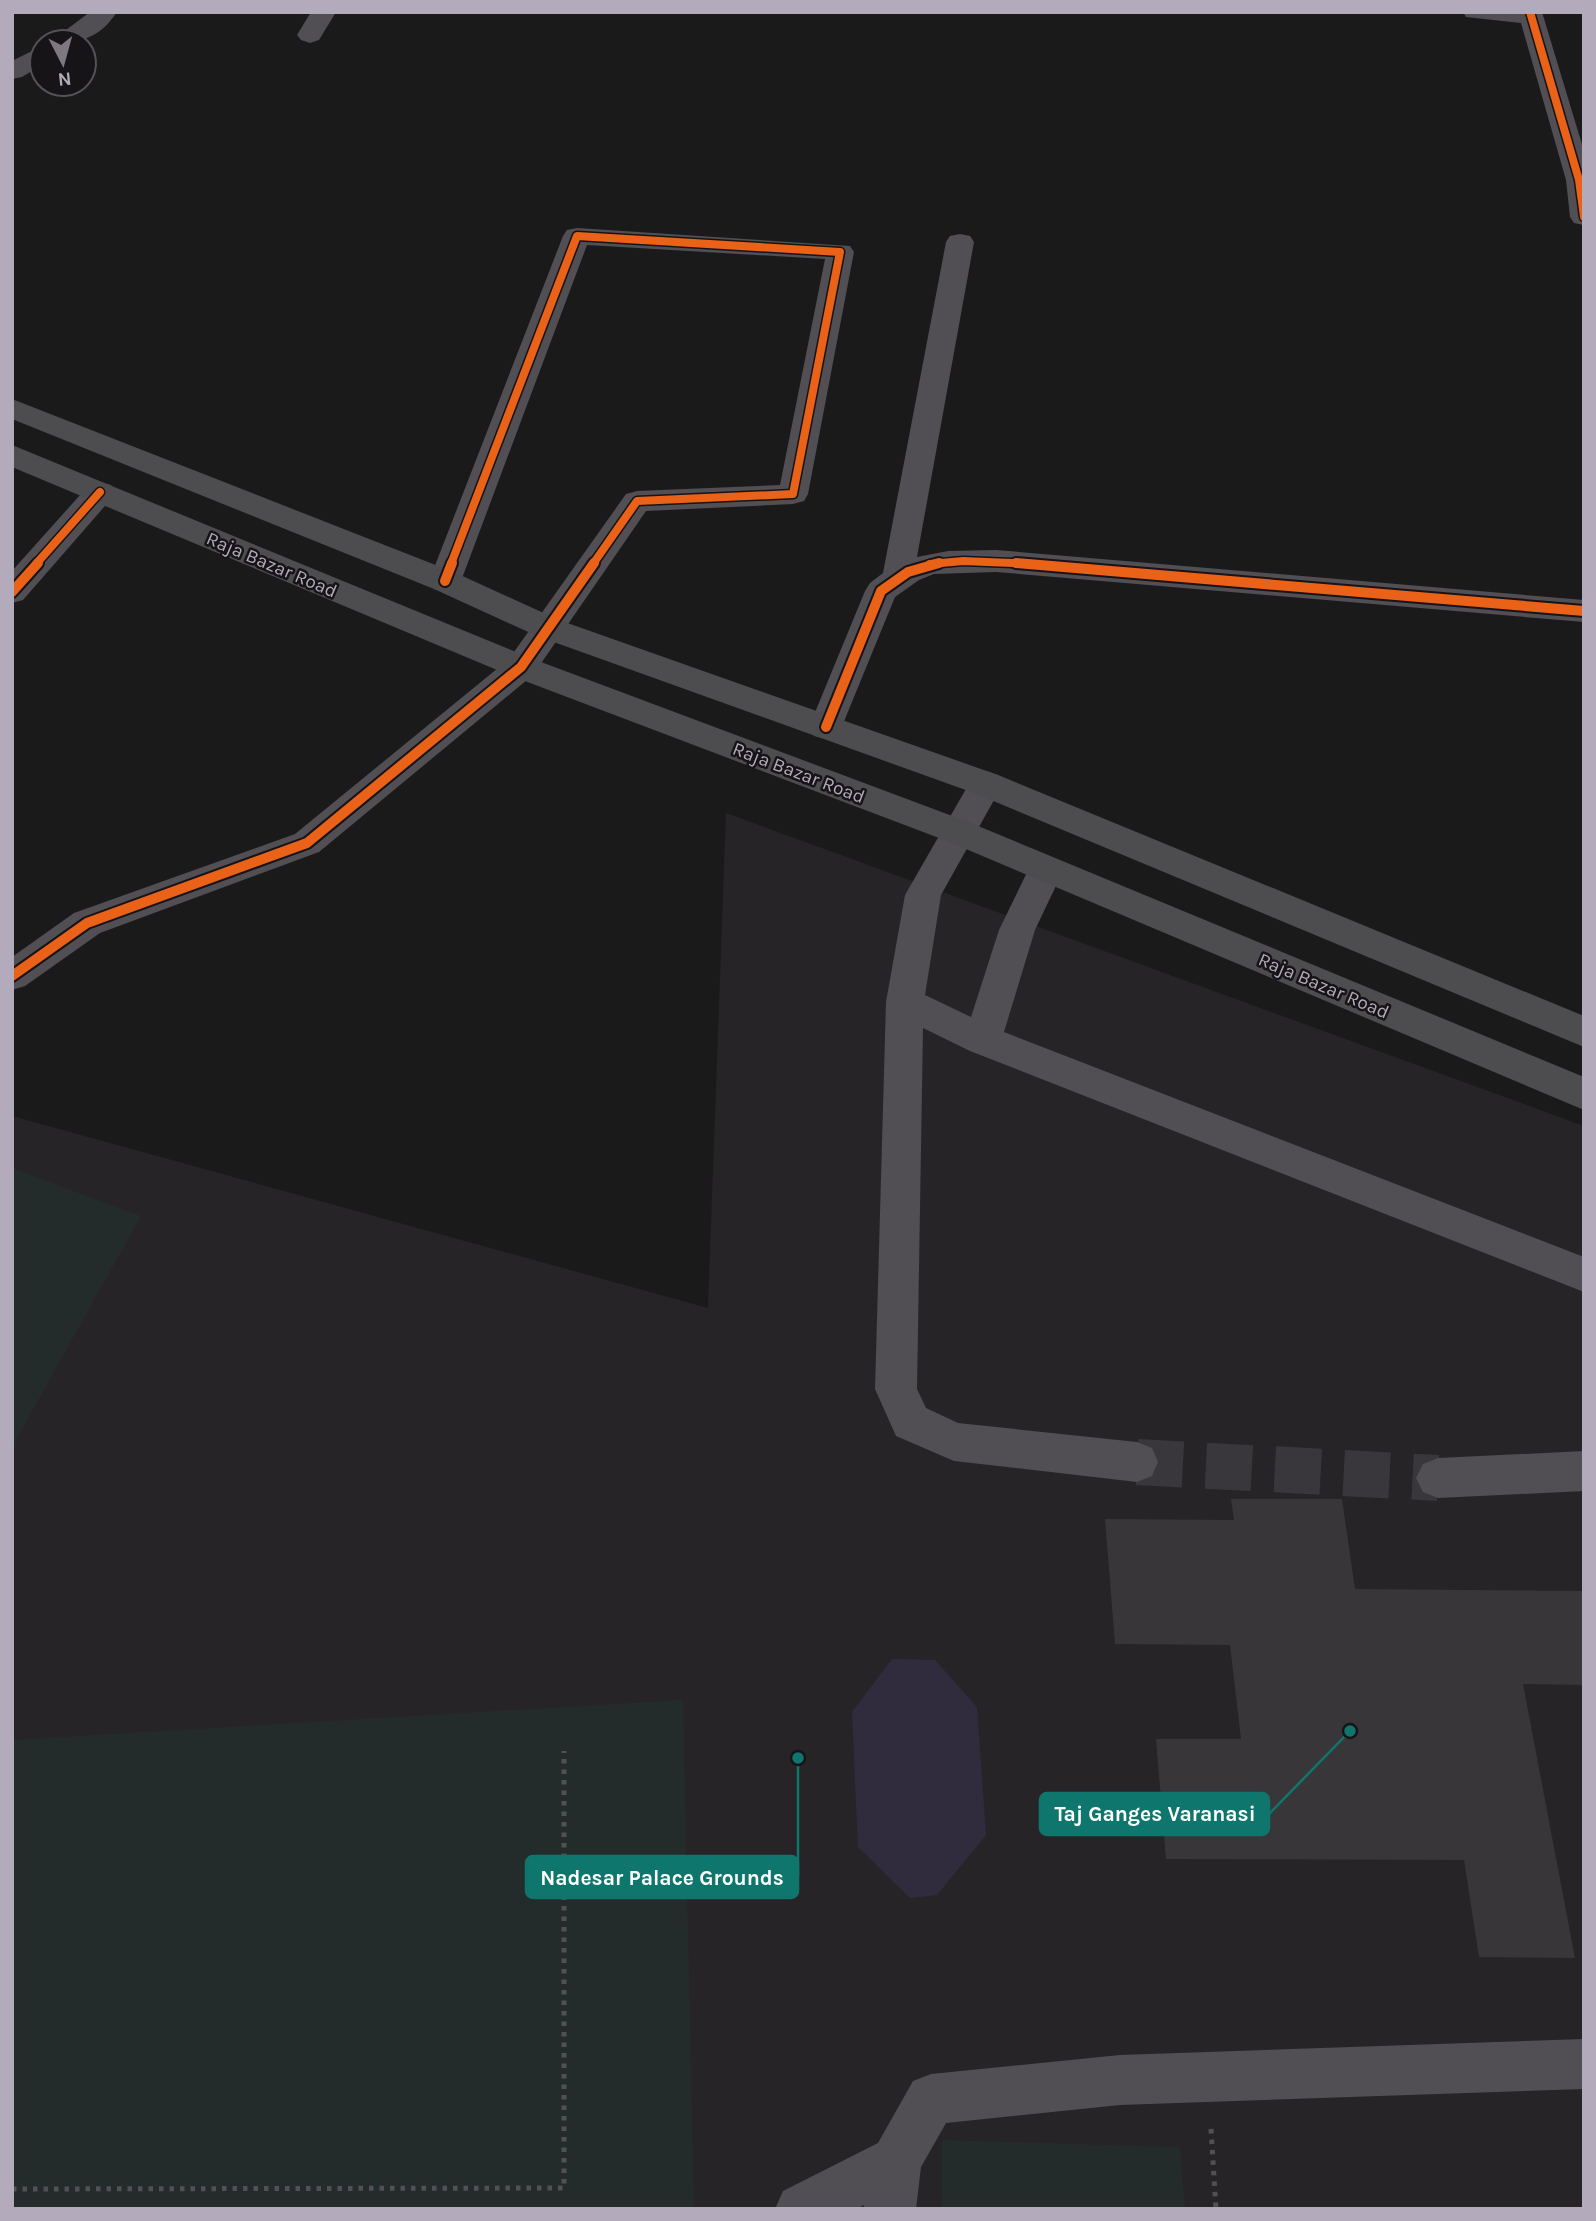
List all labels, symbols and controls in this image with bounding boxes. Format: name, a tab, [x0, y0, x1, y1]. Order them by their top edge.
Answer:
north arrow	[28, 28, 98, 98]
text: N	[57, 67, 73, 91]
street label: Raja Bazar Road	[203, 527, 340, 602]
street label: Raja Bazar Road	[729, 738, 868, 808]
street label: Raja Bazar Road	[1255, 948, 1392, 1023]
callout: Taj Ganges Varanasi	[1040, 1793, 1269, 1835]
text: Taj Ganges Varanasi	[1054, 1802, 1256, 1826]
callout: Nadesar Palace Grounds	[526, 1856, 798, 1898]
text: Nadesar Palace Grounds	[540, 1866, 784, 1890]

